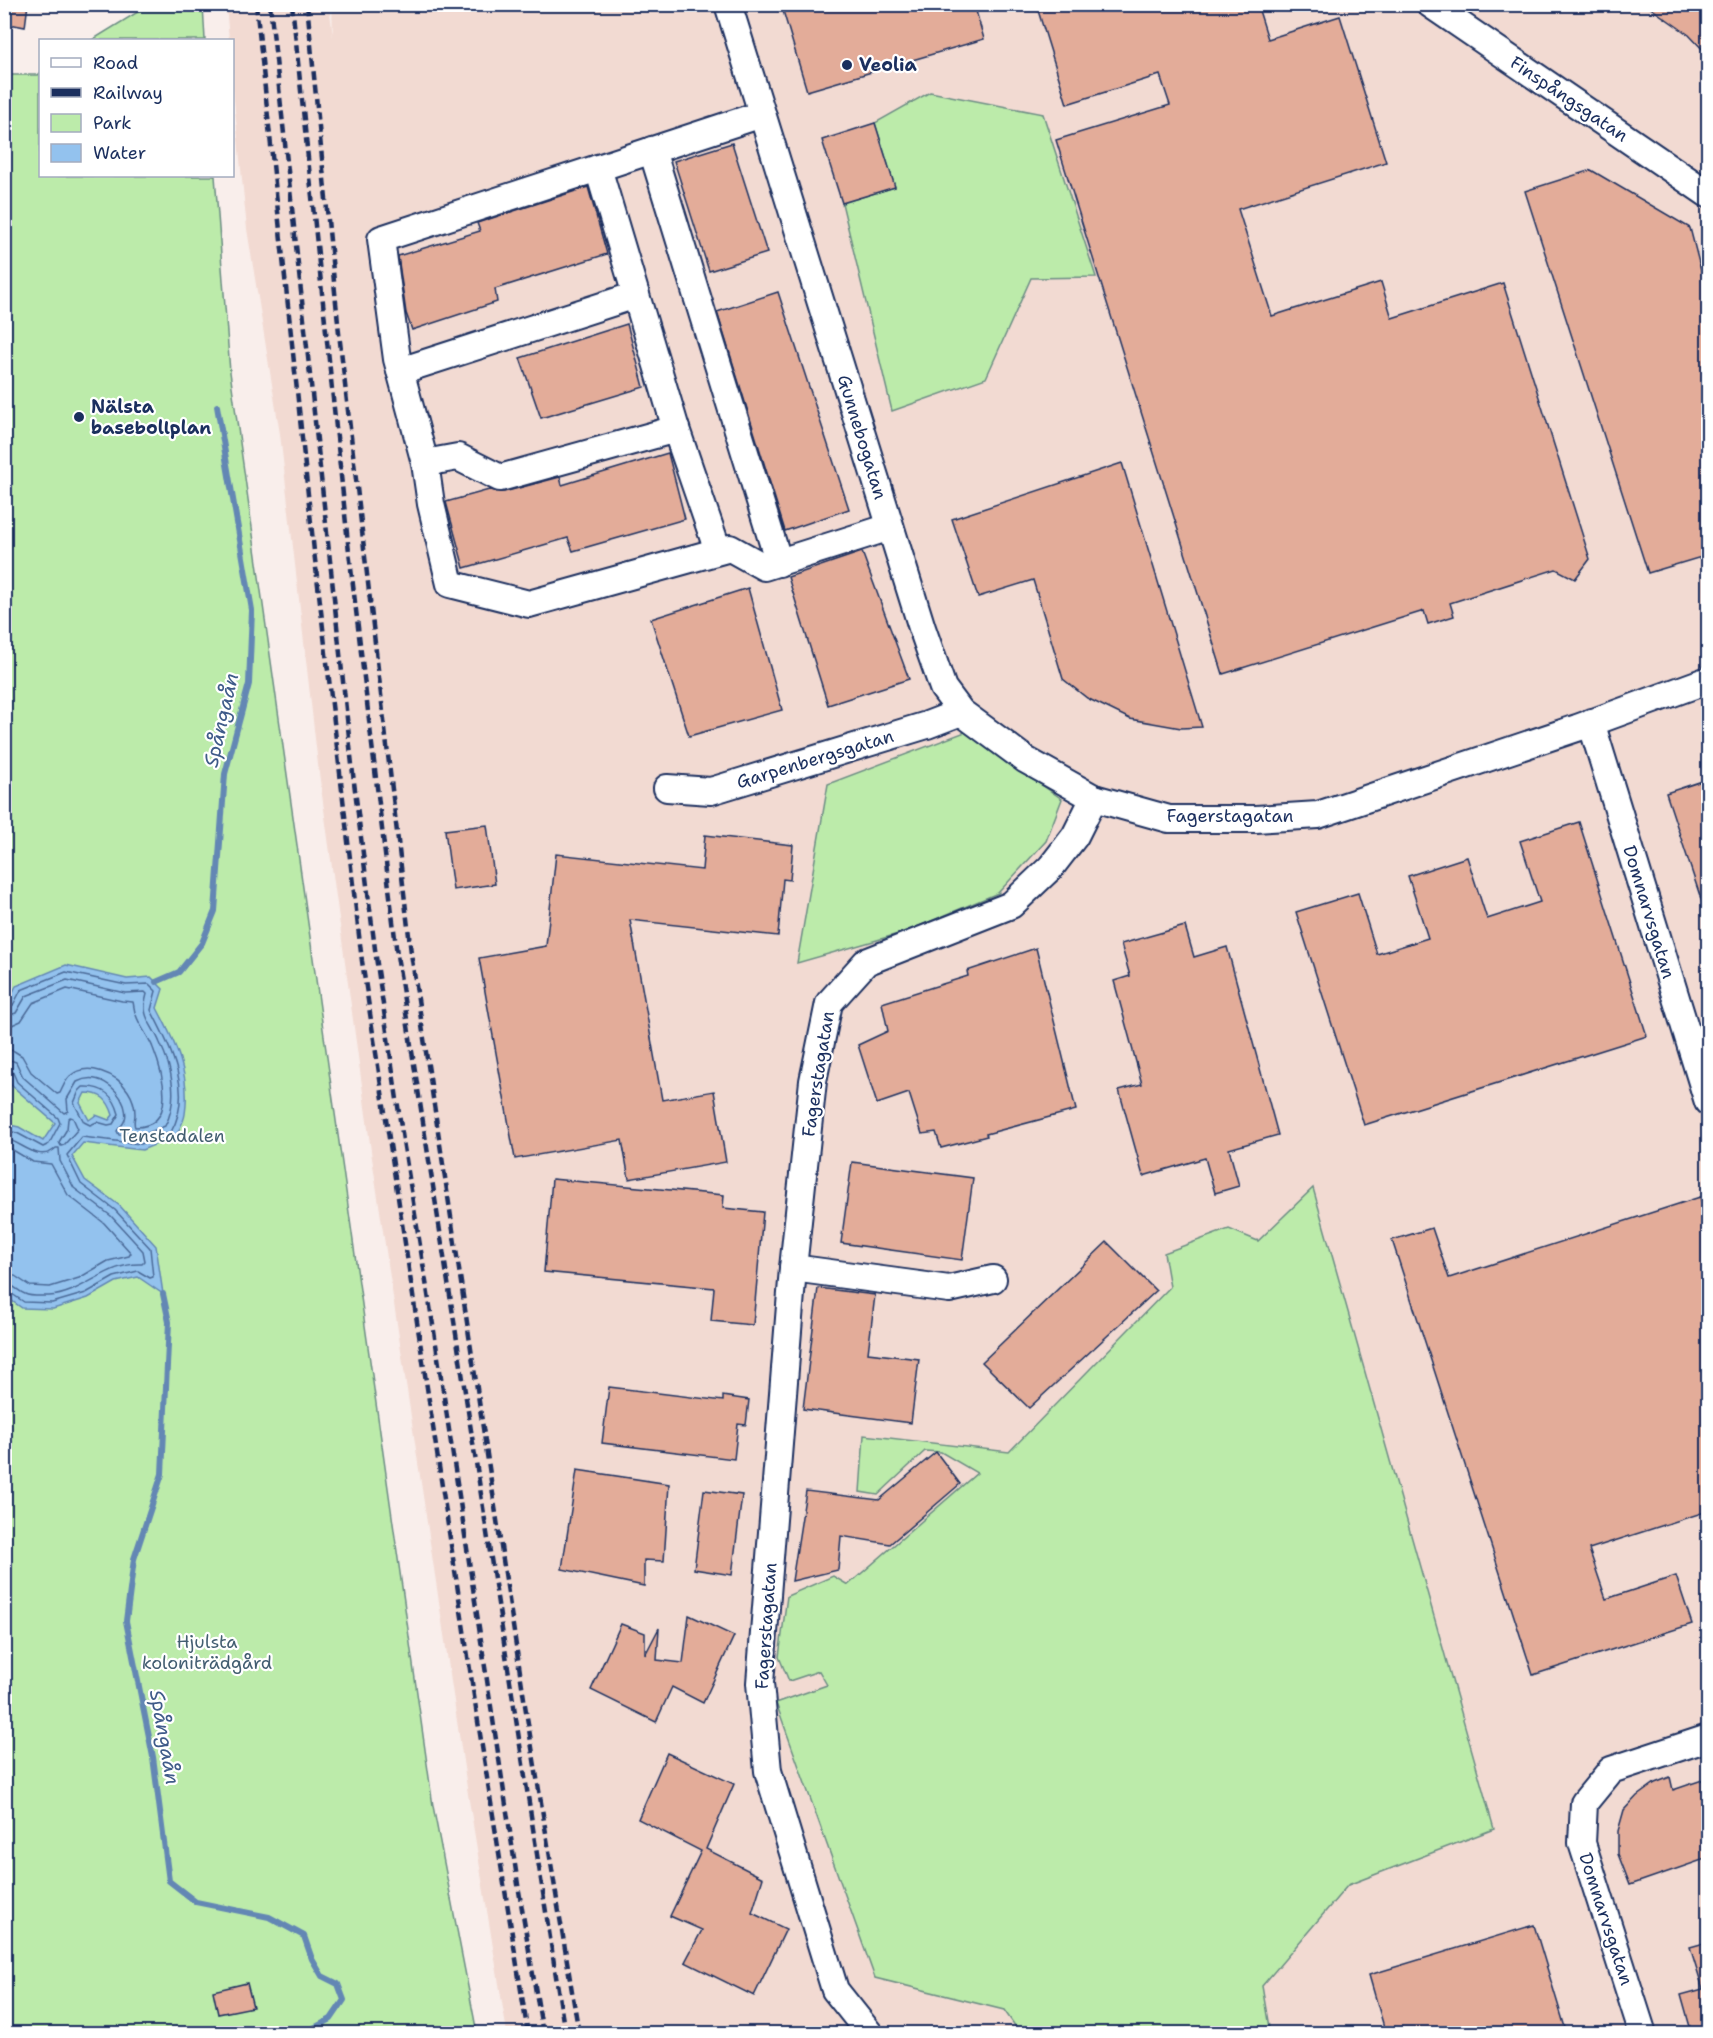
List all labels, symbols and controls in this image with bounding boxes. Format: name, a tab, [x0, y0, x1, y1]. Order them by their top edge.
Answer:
legend	[39, 39, 234, 177]
text: Road	[93, 51, 138, 75]
street label: Finspångsgatan	[1505, 51, 1633, 147]
place label: Veolia	[859, 53, 918, 77]
marker: Veolia	[840, 58, 854, 72]
text: Railway	[93, 81, 163, 105]
text: Park	[93, 111, 132, 135]
text: Water	[93, 141, 146, 165]
street label: Gunnebogatan	[832, 372, 892, 502]
place label: Nälsta basebollplan	[91, 395, 211, 440]
marker: Nälsta basebollplan	[72, 410, 86, 424]
water label: Spångaån	[198, 670, 244, 770]
street label: Garpenbergsgatan	[734, 724, 896, 794]
street label: Fagerstagatan	[1166, 804, 1294, 828]
street label: Domnarvsgatan	[1617, 842, 1681, 982]
street label: Fagerstagatan	[796, 1009, 840, 1139]
park label: Tenstadalen	[119, 1124, 225, 1148]
street label: Fagerstagatan	[750, 1562, 782, 1690]
park label: Hjulsta koloniträdgård	[142, 1630, 272, 1675]
water label: Spångaån	[144, 1687, 186, 1787]
street label: Domnarvsgatan	[1573, 1850, 1639, 1988]

